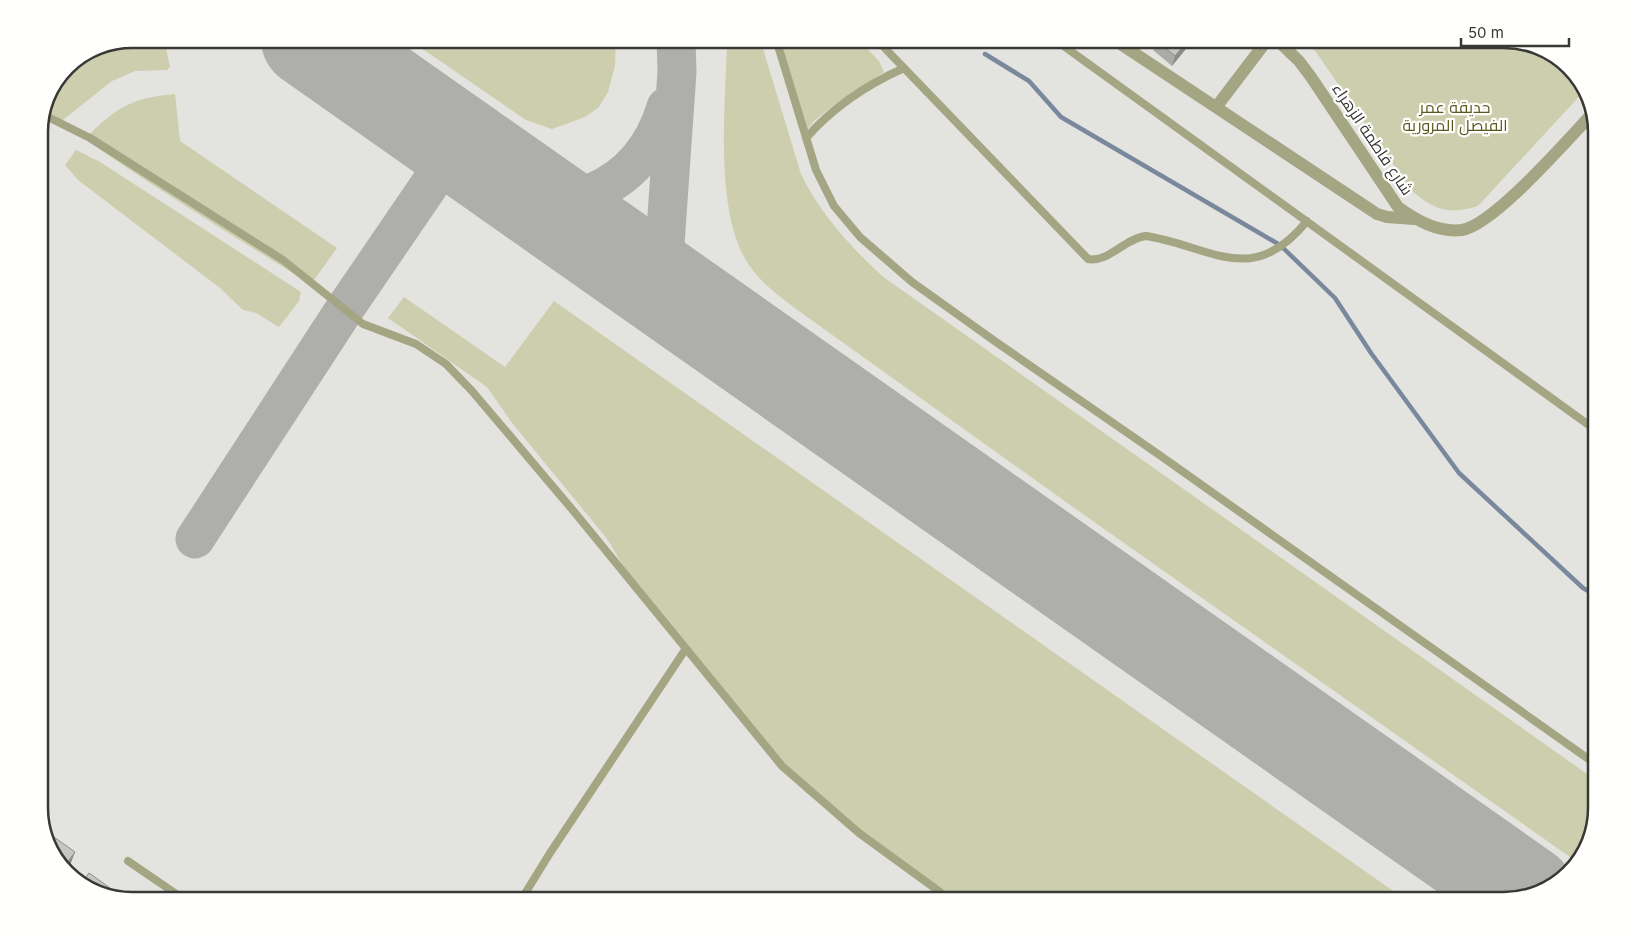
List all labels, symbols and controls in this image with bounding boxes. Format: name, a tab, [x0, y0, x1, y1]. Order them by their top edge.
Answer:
scale bar	[1461, 15, 1568, 47]
text: 50 m	[1468, 23, 1504, 42]
street label: شارع فاطمة الزهراء	[1327, 79, 1418, 200]
park label: حديقة عمر الفيصل المرورية	[1403, 97, 1508, 136]

